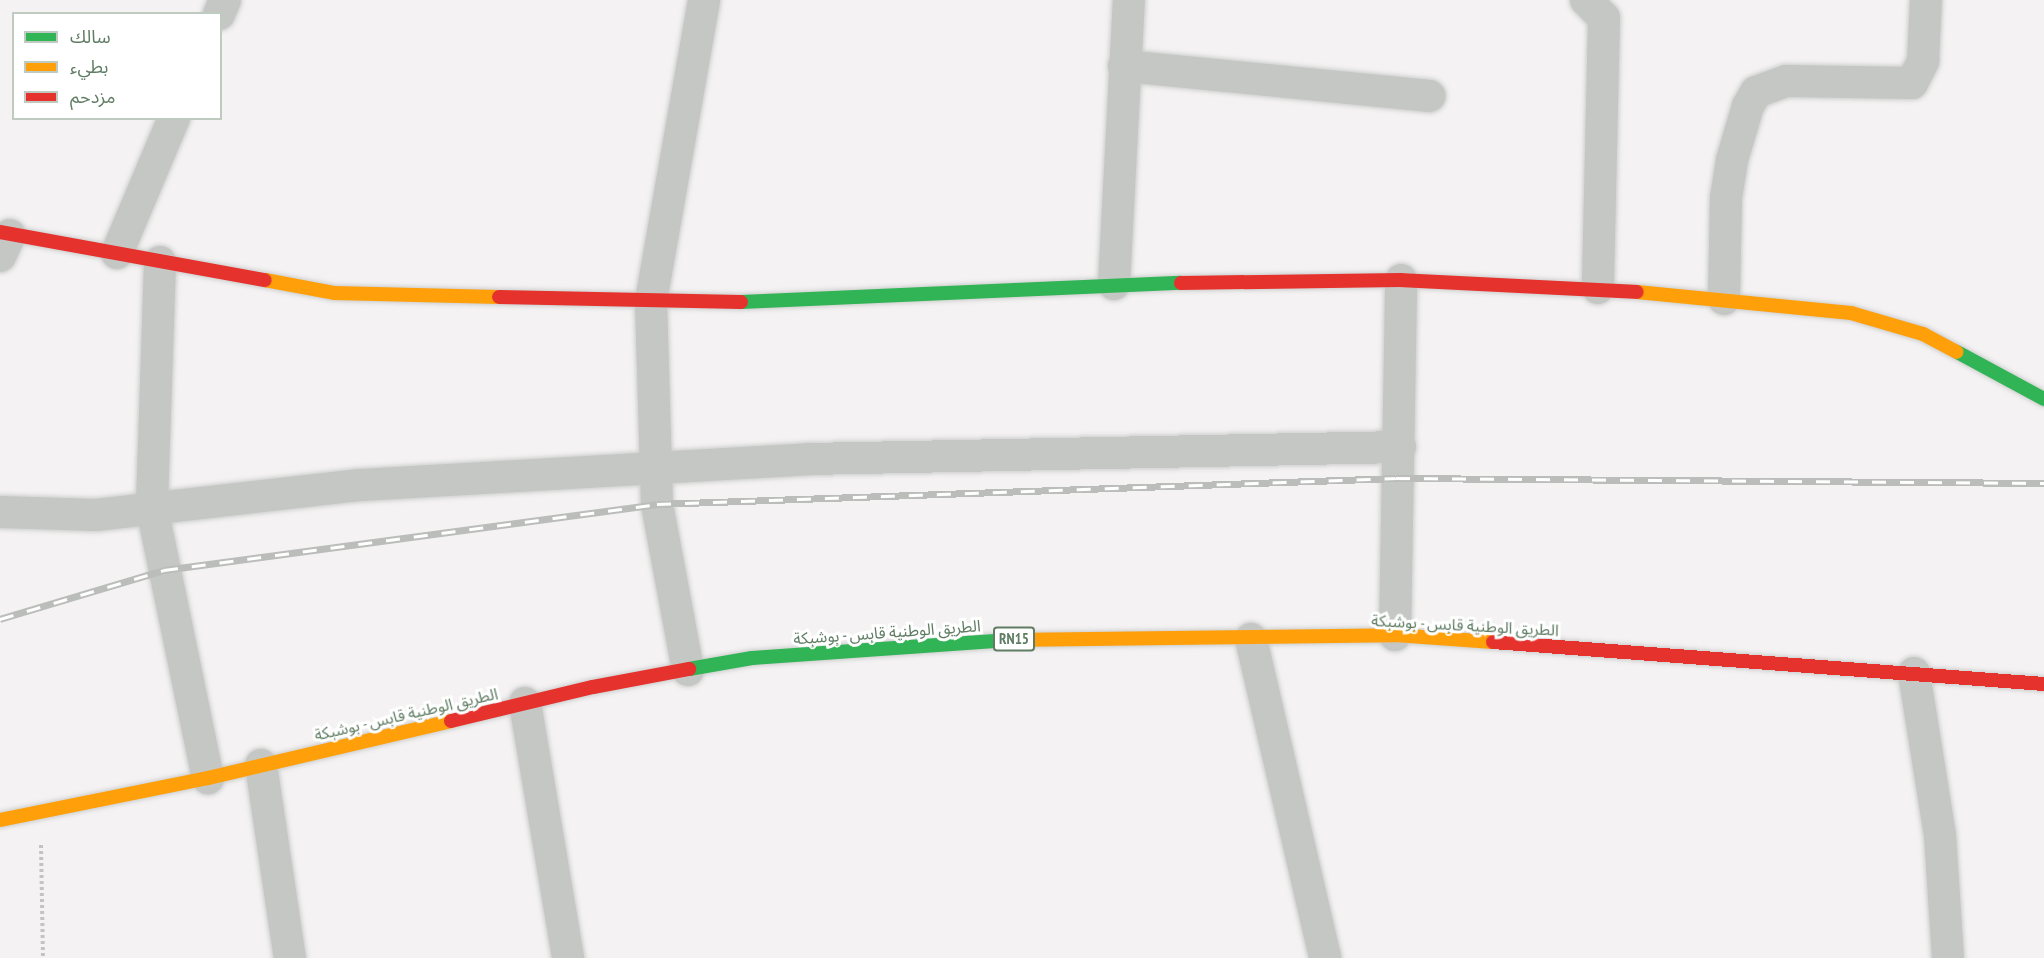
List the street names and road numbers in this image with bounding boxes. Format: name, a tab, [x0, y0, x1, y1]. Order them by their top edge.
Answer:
street label: الطريق الوطنية قابس - بوشبكة	[1370, 610, 1560, 640]
street label: الطريق الوطنية قابس - بوشبكة	[792, 616, 982, 648]
road number: RN15	[993, 627, 1035, 651]
street label: الطريق الوطنية قابس - بوشبكة	[312, 683, 500, 745]

